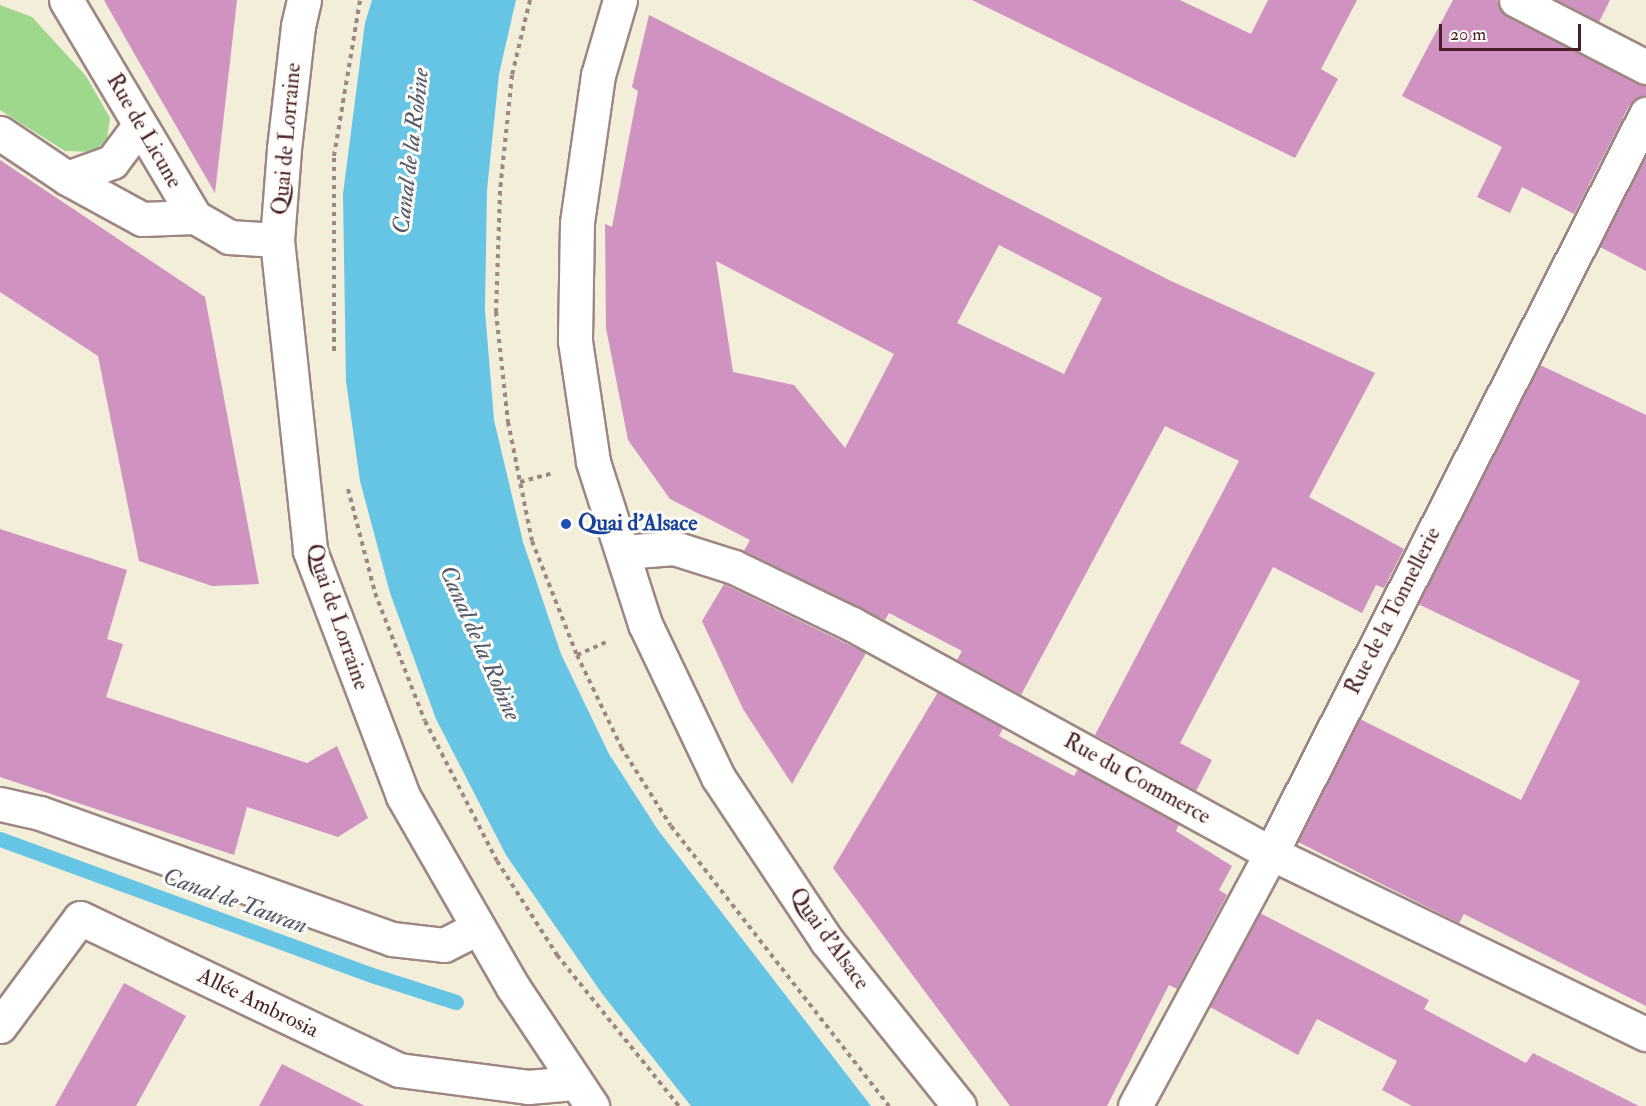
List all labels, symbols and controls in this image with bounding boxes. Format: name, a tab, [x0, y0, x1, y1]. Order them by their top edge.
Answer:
scale bar	[1442, 12, 1584, 50]
text: 20 m	[1450, 23, 1486, 46]
street label: Quai de Lorraine	[267, 62, 307, 216]
water label: Canal de la Robine	[387, 66, 435, 236]
street label: Rue de Licune	[101, 69, 187, 193]
place label: Quai d'Alsace	[578, 511, 697, 537]
marker: Quai d'Alsace	[559, 517, 573, 531]
street label: Rue de la Tonnellerie	[1339, 523, 1447, 699]
street label: Quai de Lorraine	[300, 541, 374, 693]
water label: Canal de la Robine	[433, 561, 527, 725]
street label: Rue du Commerce	[1059, 728, 1215, 830]
water label: Canal de Tauran	[159, 862, 311, 940]
street label: Quai d'Alsace	[783, 883, 875, 995]
street label: Allée Ambrosia	[193, 962, 323, 1044]

